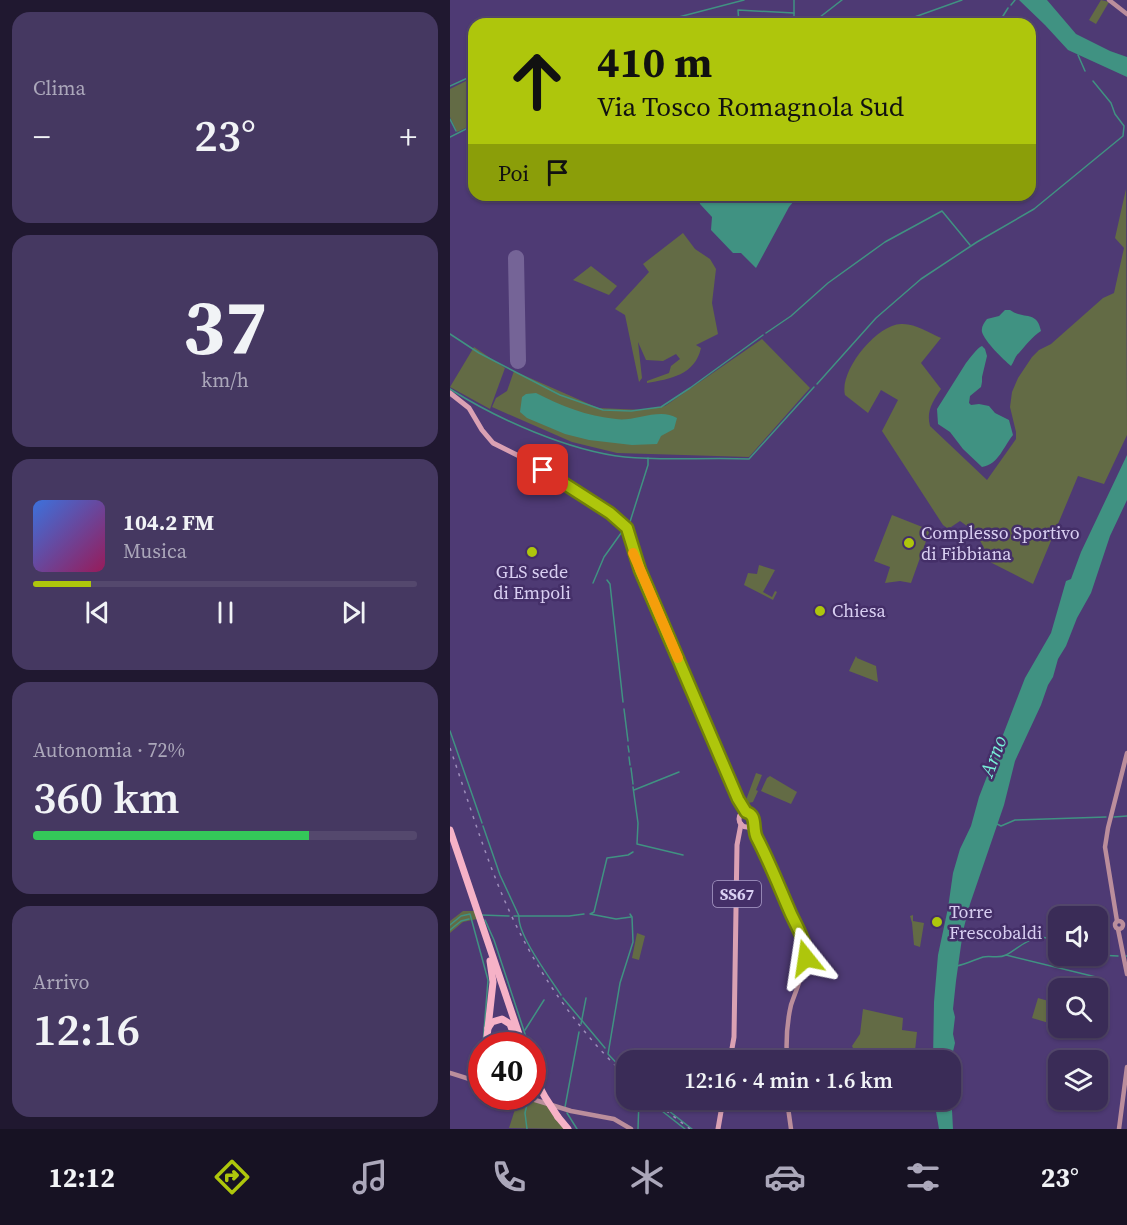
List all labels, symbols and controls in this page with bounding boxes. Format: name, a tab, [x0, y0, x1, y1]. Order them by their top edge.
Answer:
text: 410 m	[597, 33, 712, 91]
icon: ahead	[498, 42, 576, 120]
text: Clima	[33, 74, 86, 102]
text: Via Tosco Romagnola Sud	[597, 88, 904, 125]
text: 23°	[194, 104, 256, 166]
text: −	[33, 114, 51, 159]
text: +	[400, 114, 417, 159]
icon: arrive	[541, 156, 574, 189]
text: Poi	[498, 158, 529, 188]
text: 37	[183, 273, 267, 380]
text: km/h	[201, 366, 249, 394]
pin	[517, 444, 568, 495]
icon: arrive	[526, 453, 559, 486]
text: 104.2 FM	[123, 507, 214, 537]
place label: Complesso Sportivo di Fibbiana	[921, 520, 1080, 566]
marker: Complesso Sportivo di Fibbiana	[902, 536, 916, 550]
text: Musica	[123, 537, 187, 565]
marker: GLS sede di Empoli	[525, 545, 539, 559]
place label: GLS sede di Empoli	[493, 559, 571, 605]
icon: previous	[81, 596, 114, 629]
icon: pause	[209, 596, 242, 629]
icon: next	[337, 596, 370, 629]
place label: Chiesa	[832, 598, 887, 623]
marker: Chiesa	[813, 604, 827, 618]
water label: Arno	[972, 731, 1014, 782]
text: Autonomia · 72%	[33, 736, 185, 764]
text: 360 km	[33, 766, 180, 828]
road number: SS67	[713, 881, 761, 907]
place label: Torre Frescobaldi	[949, 899, 1042, 945]
map controls	[1048, 906, 1108, 1110]
button: sound	[1048, 906, 1108, 966]
marker: Torre Frescobaldi	[930, 915, 944, 929]
position arrow	[774, 926, 838, 990]
text: Arrivo	[33, 968, 90, 996]
button: search	[1048, 978, 1108, 1038]
text: 12:16	[33, 998, 140, 1060]
speed limit sign: 40	[468, 1032, 546, 1110]
button: layers	[1048, 1050, 1108, 1110]
text: 12:16 · 4 min · 1.6 km	[684, 1065, 893, 1095]
icon: directions	[211, 1156, 253, 1198]
icon: music	[349, 1156, 391, 1198]
icon: phone	[488, 1156, 530, 1198]
icon: climate	[626, 1156, 668, 1198]
icon: car	[764, 1156, 806, 1198]
icon: filters	[902, 1156, 944, 1198]
text: 12:12	[48, 1159, 115, 1196]
text: 23°	[1041, 1159, 1079, 1196]

